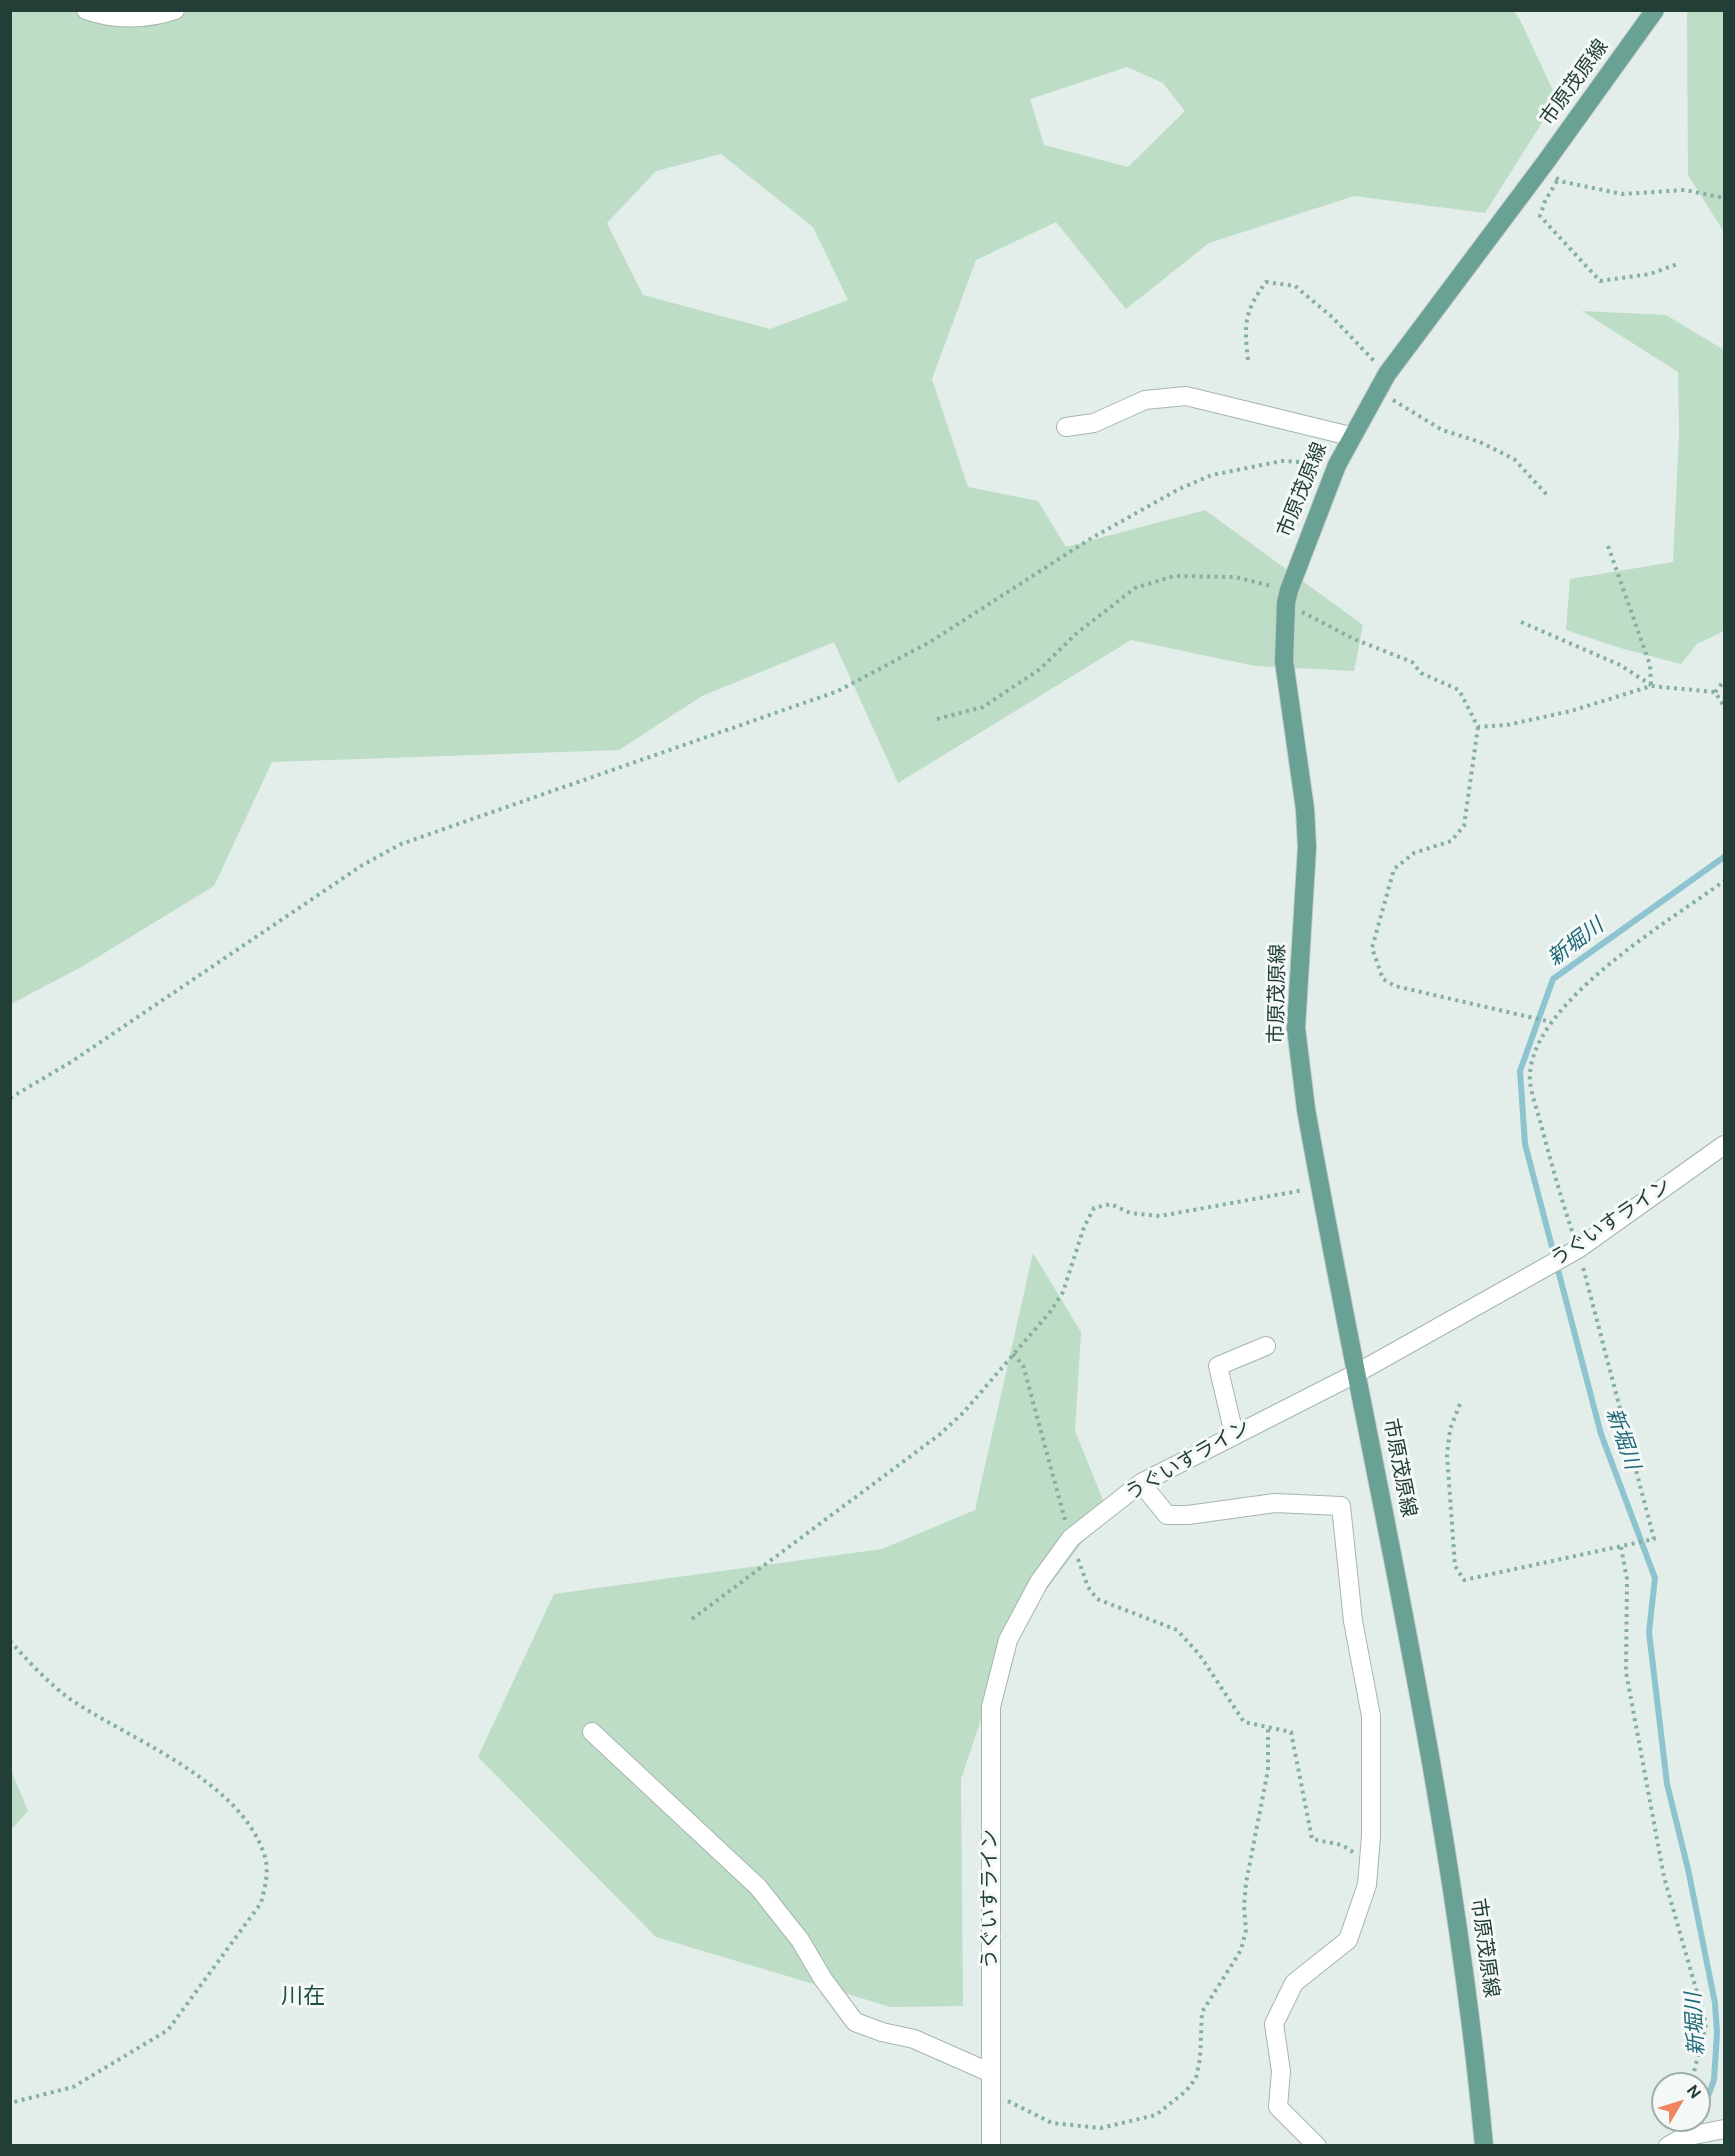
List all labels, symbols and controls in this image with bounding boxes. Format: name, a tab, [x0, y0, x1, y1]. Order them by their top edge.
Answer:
street label: 市原茂原線	[1536, 35, 1614, 131]
street label: 市原茂原線	[1273, 439, 1333, 541]
water label: 新堀川	[1543, 914, 1609, 972]
street label: 市原茂原線	[1265, 944, 1291, 1044]
street label: うぐいすライン	[1546, 1174, 1676, 1272]
water label: 新堀川	[1600, 1405, 1644, 1473]
street label: うぐいすライン	[1121, 1416, 1255, 1506]
street label: 市原茂原線	[1378, 1417, 1420, 1519]
street label: うぐいすライン	[979, 1829, 1003, 1969]
street label: 市原茂原線	[1465, 1897, 1503, 1999]
district label: 川在	[281, 1984, 325, 2010]
water label: 新堀川	[1682, 1992, 1710, 2056]
north arrow	[1651, 2072, 1711, 2132]
text: N	[1682, 2081, 1706, 2103]

